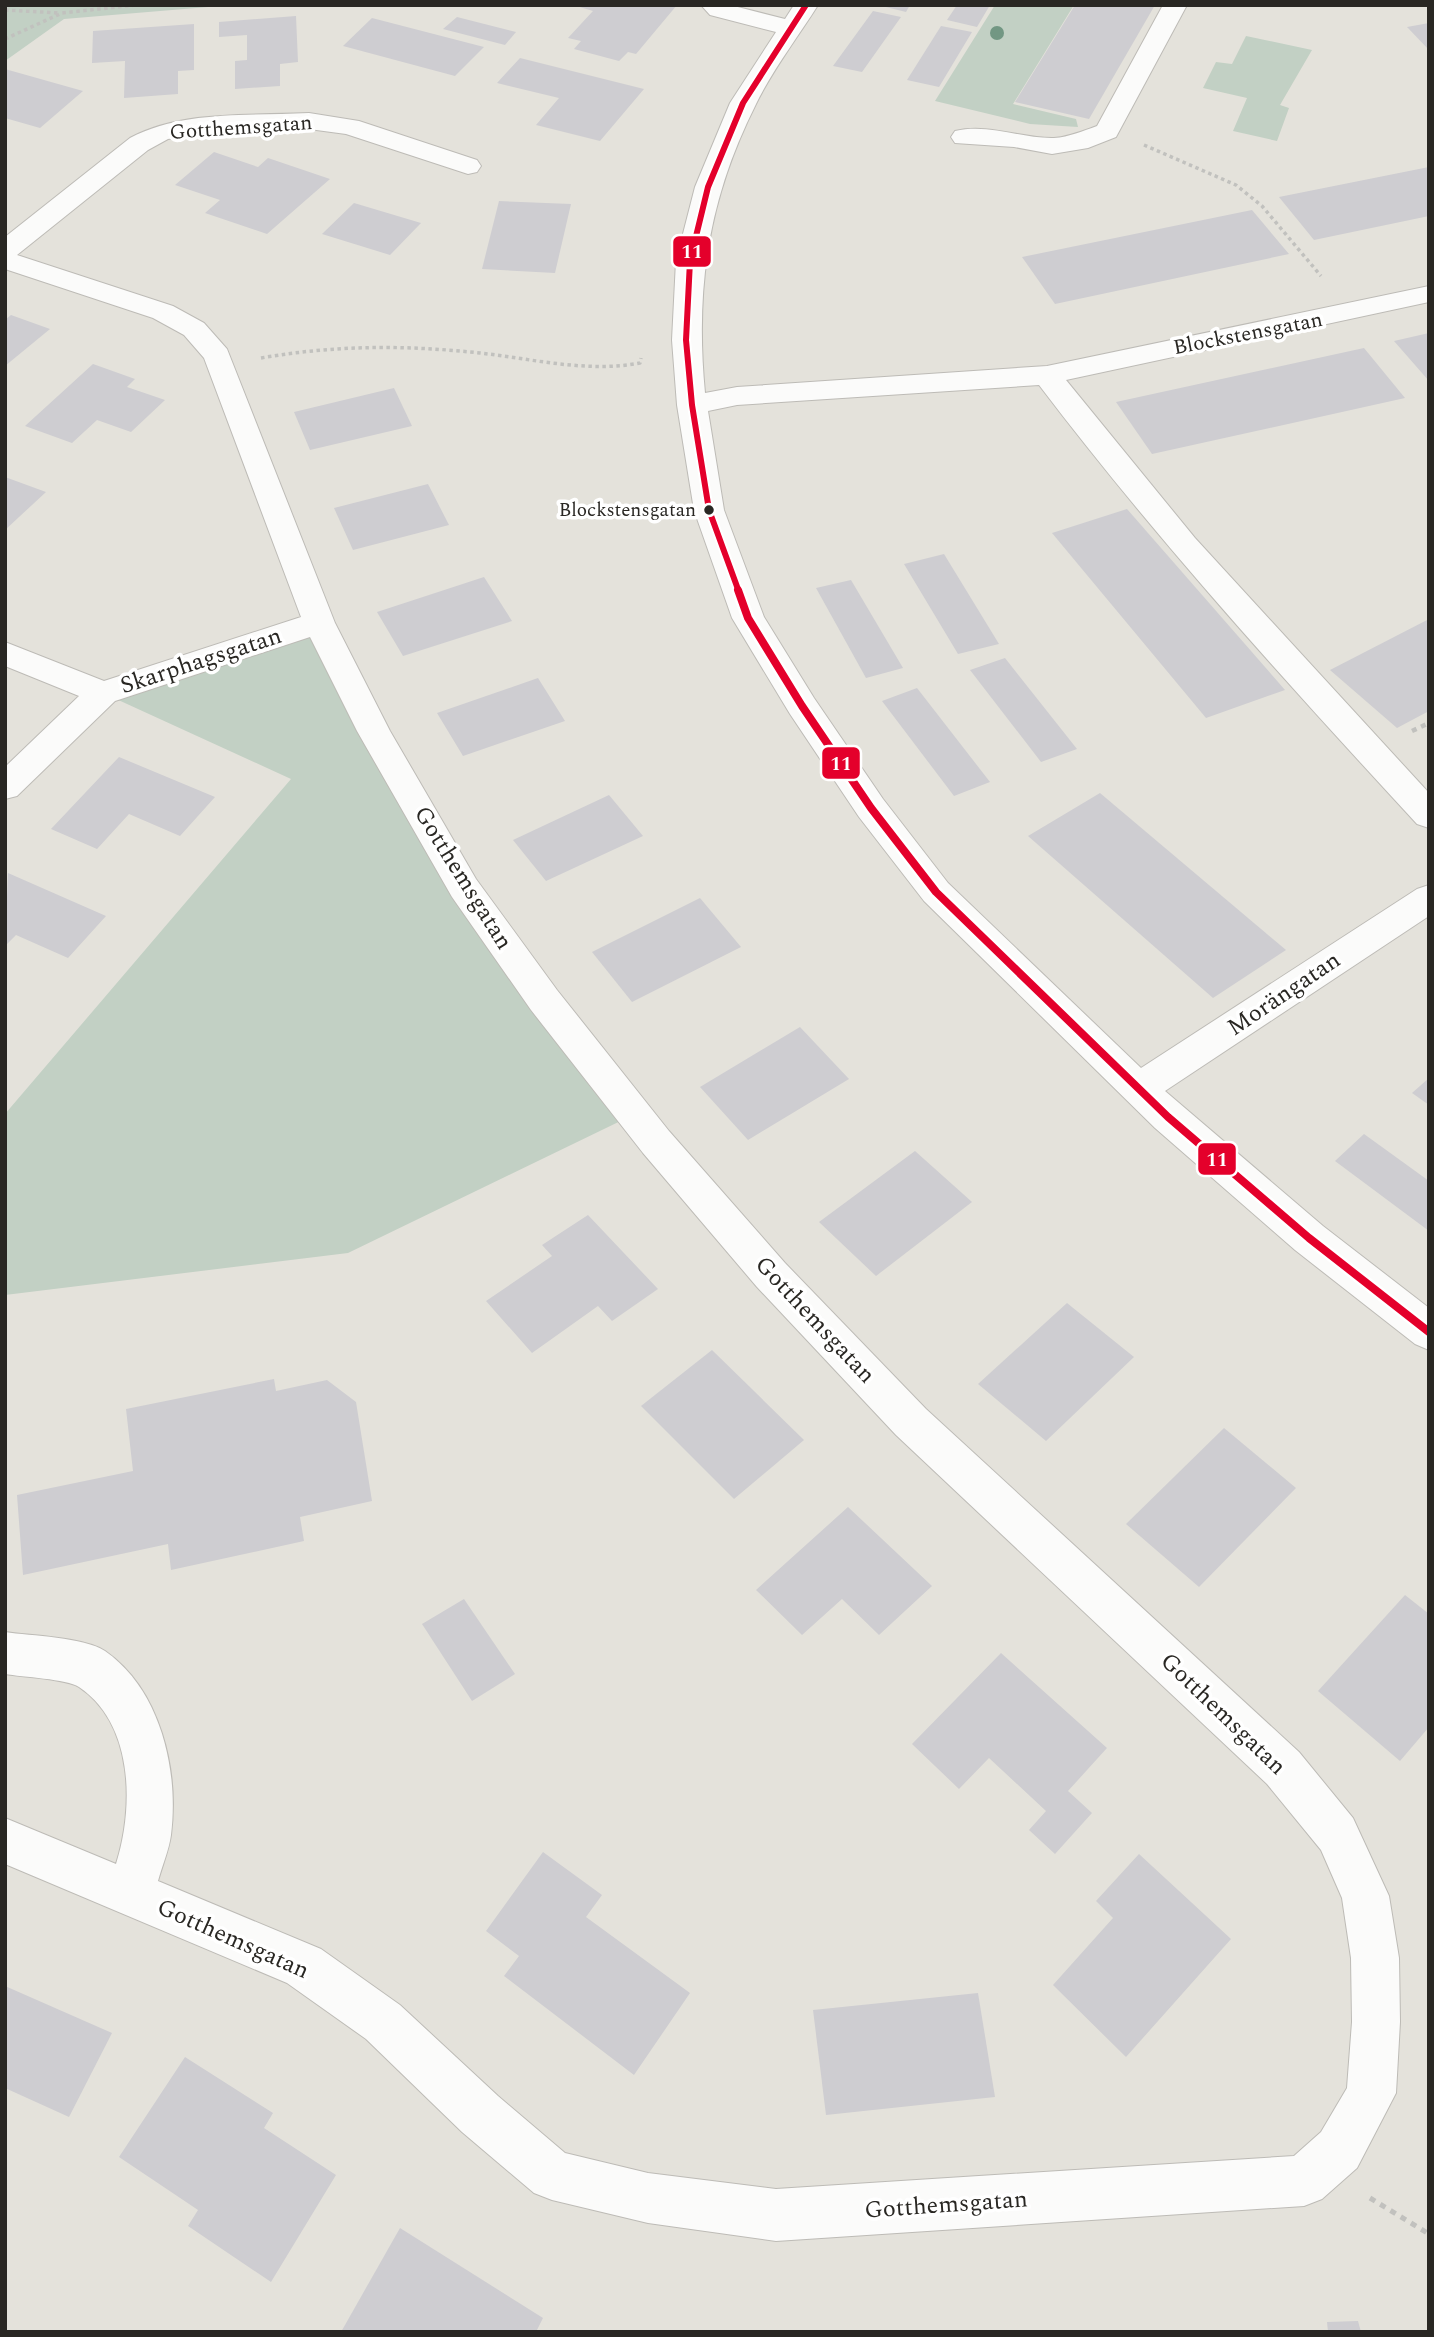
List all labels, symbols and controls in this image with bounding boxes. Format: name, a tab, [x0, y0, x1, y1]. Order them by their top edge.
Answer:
street label: Gotthemsgatan	[169, 107, 313, 149]
line badge: 11	[672, 235, 712, 268]
text: 11	[681, 238, 703, 267]
street label: Blockstensgatan	[1171, 304, 1325, 364]
place label: Blockstensgatan	[559, 496, 696, 525]
marker: Blockstensgatan	[702, 503, 716, 517]
street label: Skarphagsgatan	[116, 618, 286, 704]
line badge: 11	[821, 746, 861, 780]
text: 11	[830, 750, 852, 779]
street label: Gotthemsgatan	[404, 799, 522, 957]
street label: Morängatan	[1220, 943, 1348, 1045]
line badge: 11	[1197, 1142, 1237, 1176]
text: 11	[1206, 1146, 1228, 1175]
street label: Gotthemsgatan	[746, 1248, 884, 1392]
street label: Gotthemsgatan	[1152, 1644, 1294, 1784]
street label: Gotthemsgatan	[151, 1889, 315, 1989]
street label: Gotthemsgatan	[863, 2181, 1029, 2229]

